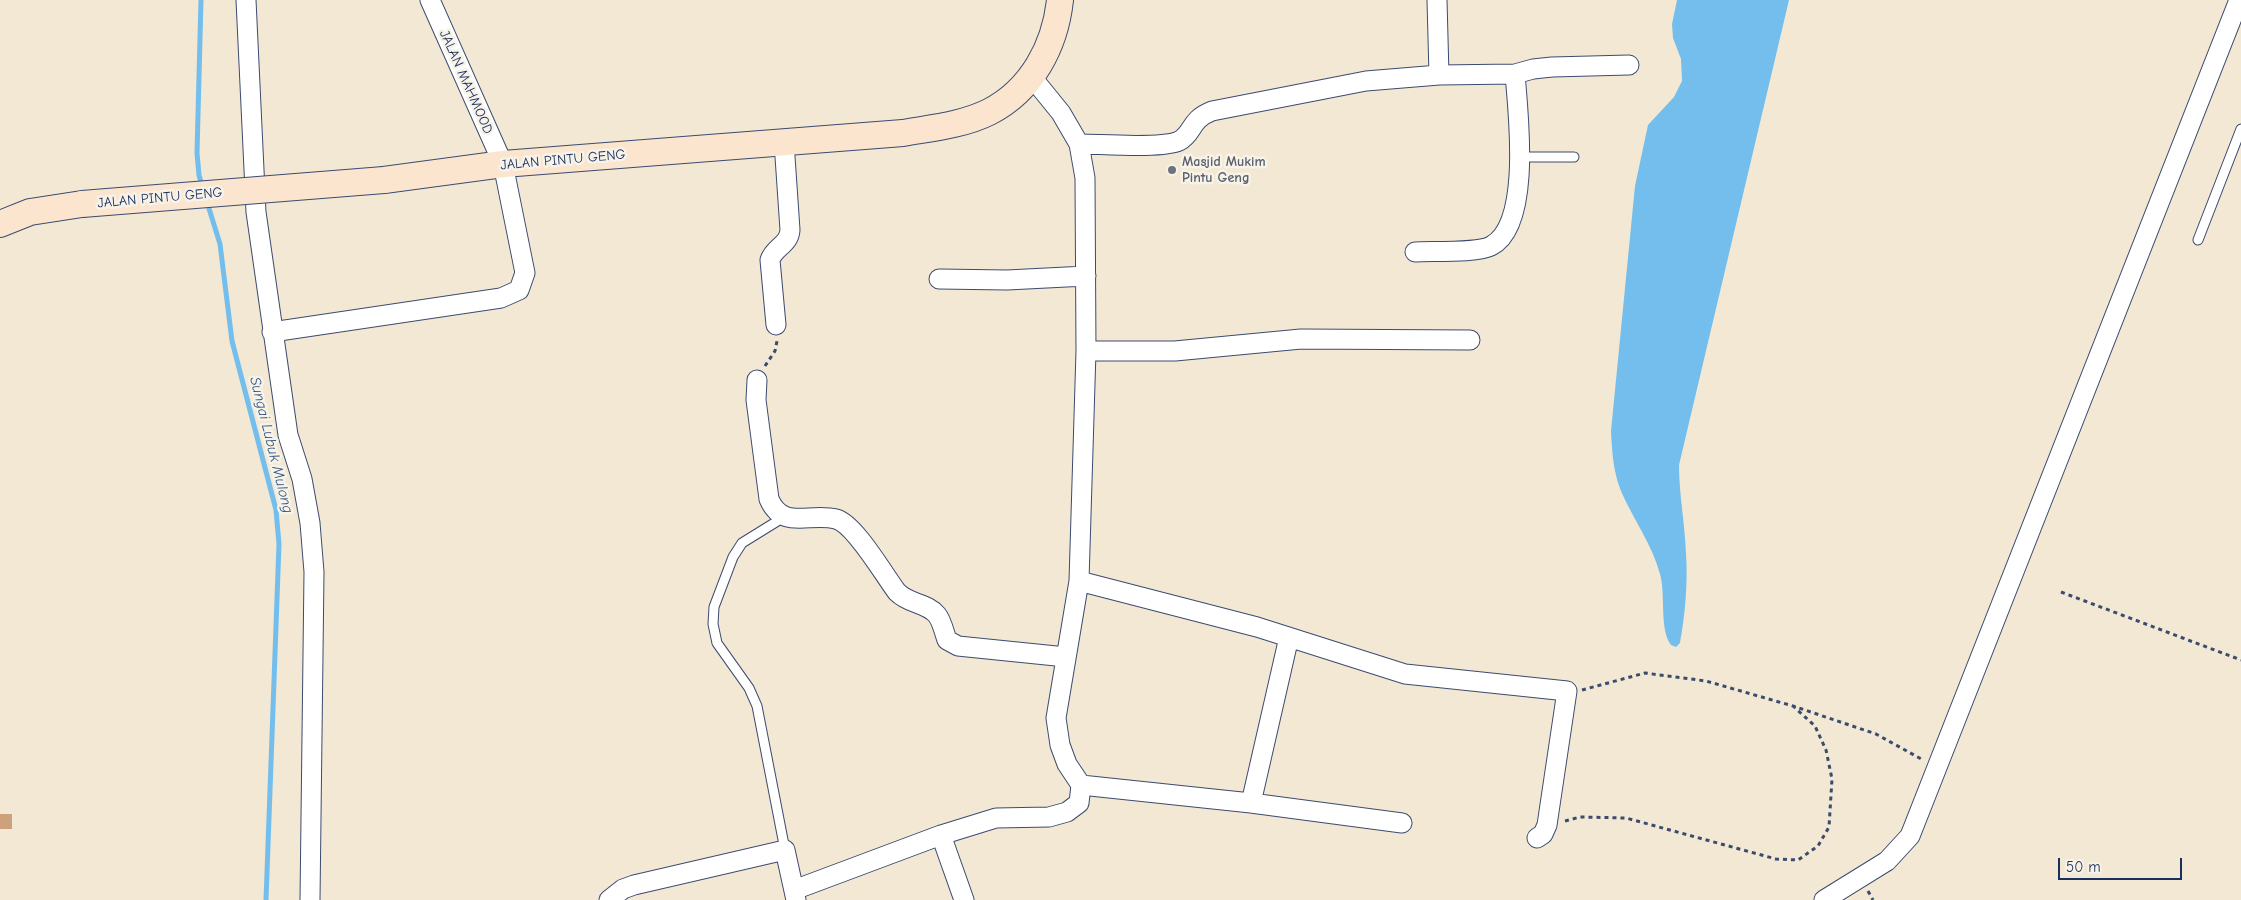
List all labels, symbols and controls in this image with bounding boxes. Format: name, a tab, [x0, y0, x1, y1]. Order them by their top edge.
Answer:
street label: JALAN MAHMOOD	[436, 27, 496, 137]
street label: JALAN PINTU GENG	[500, 146, 626, 174]
place label: Masjid Mukim Pintu Geng	[1182, 154, 1266, 186]
marker: Masjid Mukim Pintu Geng	[1166, 164, 1178, 176]
street label: JALAN PINTU GENG	[97, 184, 223, 212]
water label: Sungai Lubuk Mulong	[245, 375, 297, 515]
scale bar	[2061, 848, 2185, 880]
text: 50 m	[2066, 858, 2101, 876]

